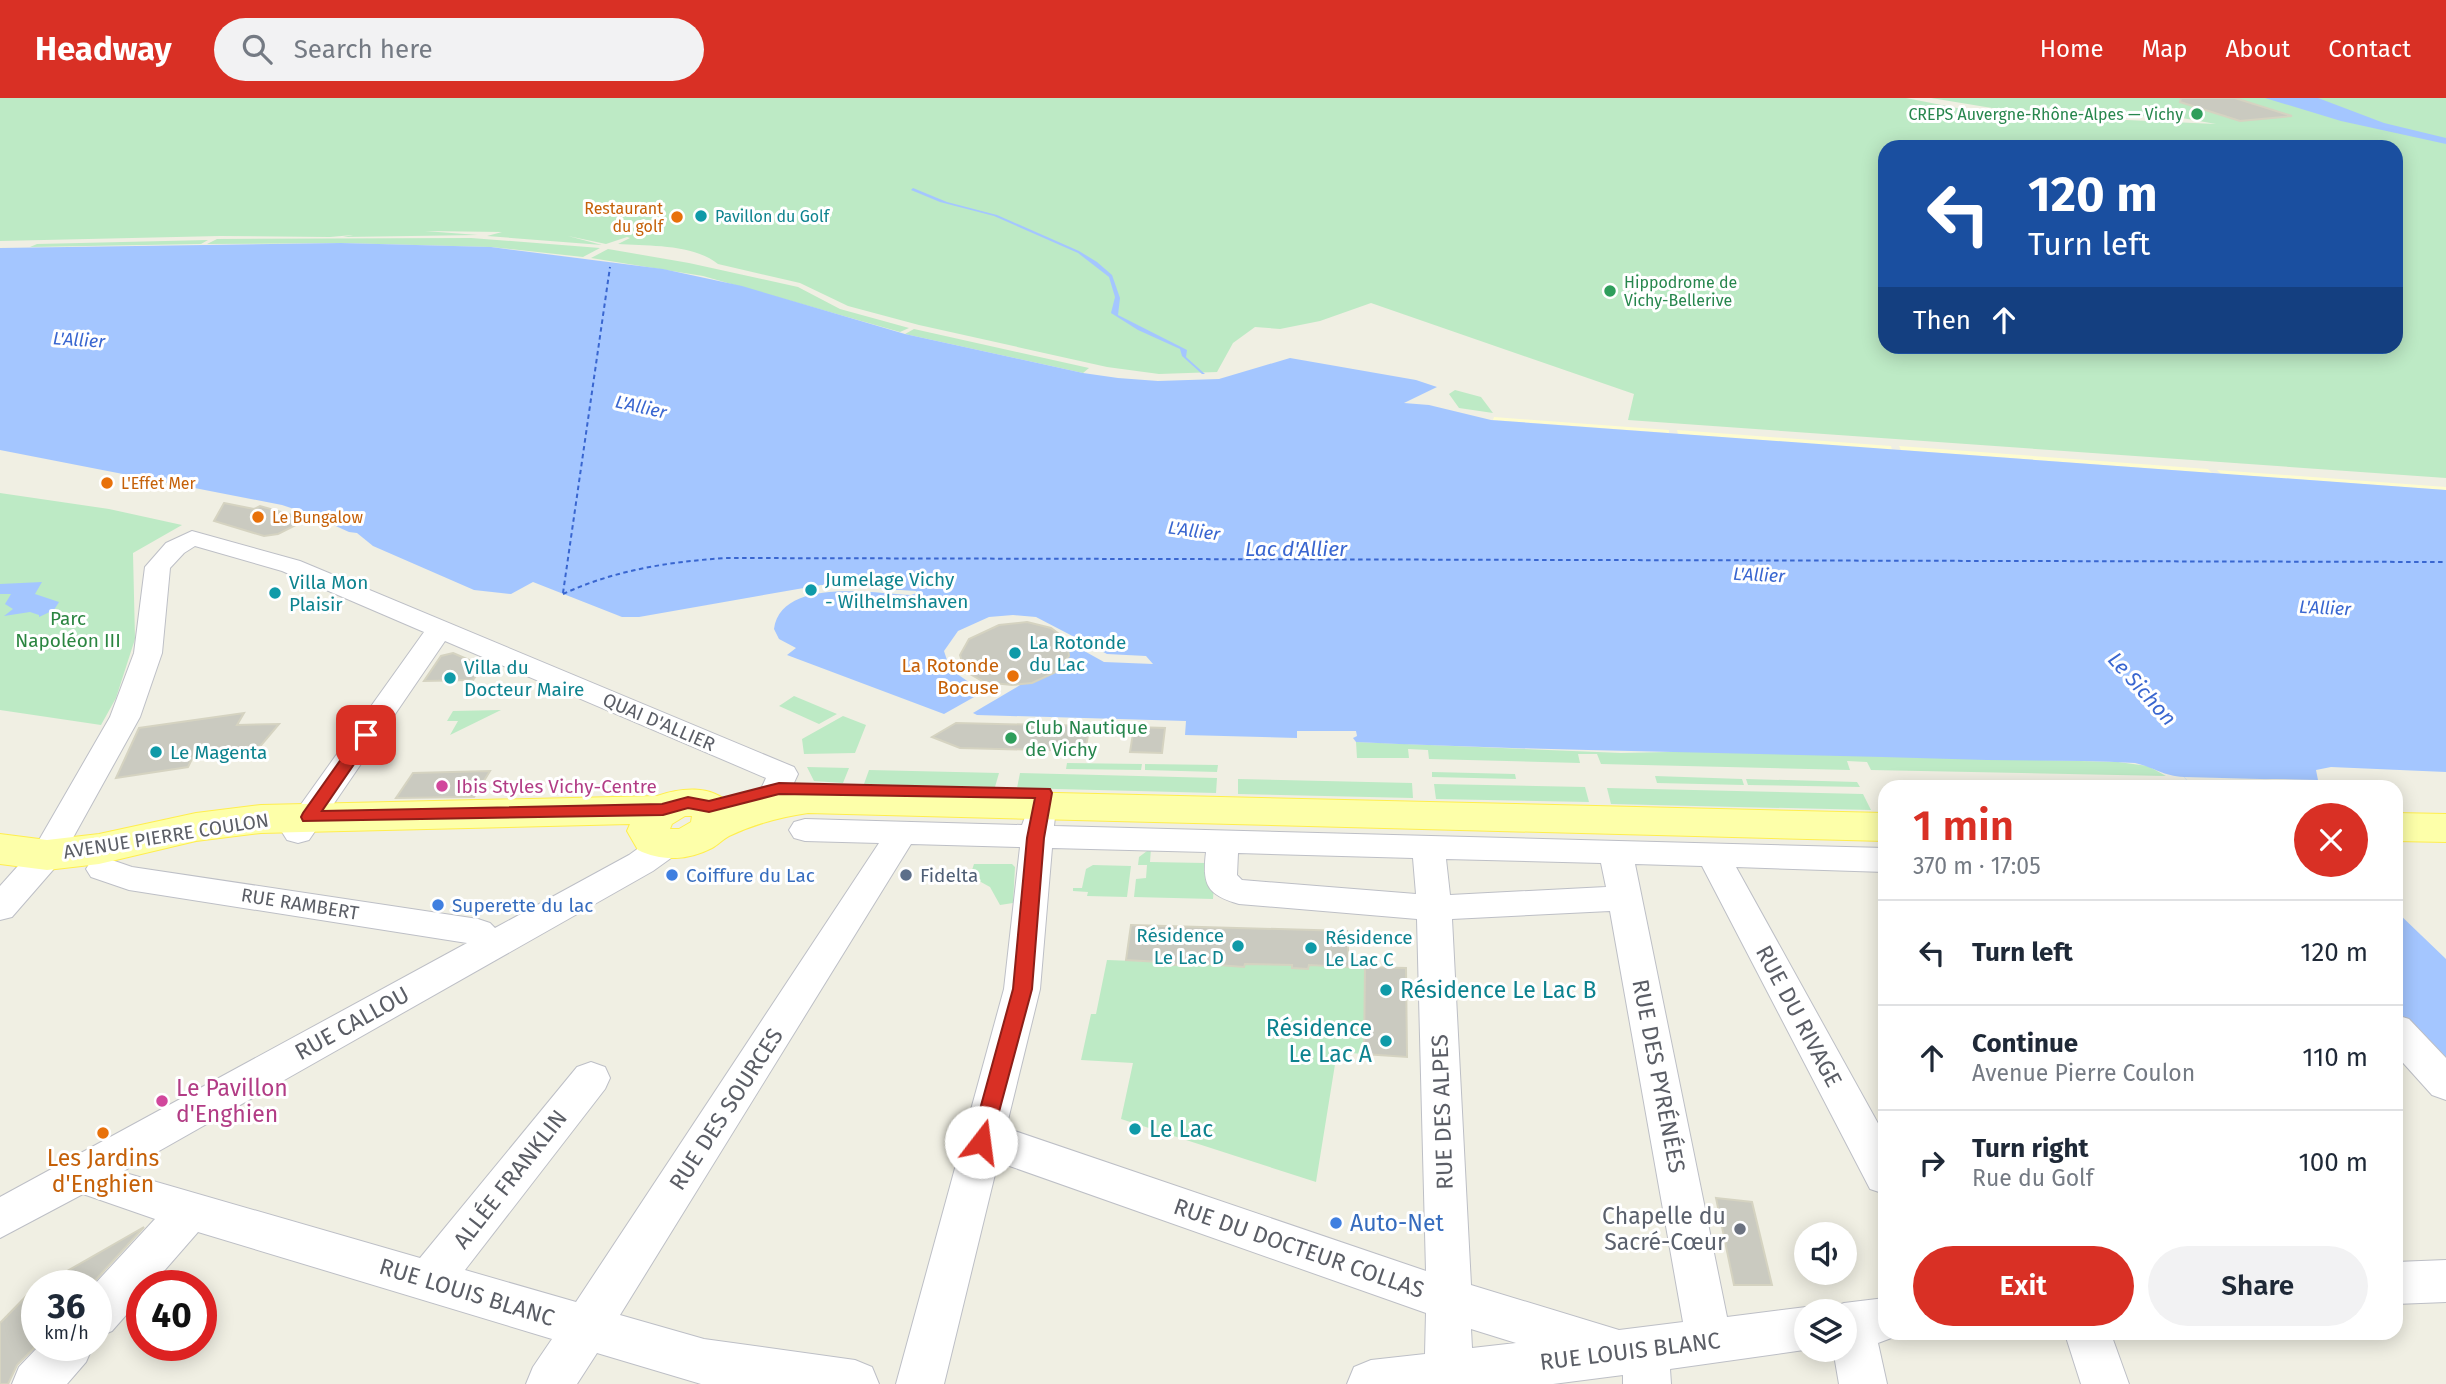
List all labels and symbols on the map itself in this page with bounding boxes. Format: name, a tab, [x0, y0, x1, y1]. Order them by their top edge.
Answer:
place label: CREPS Auvergne-Rhône-Alpes — Vichy	[1908, 105, 2183, 124]
marker: CREPS Auvergne-Rhône-Alpes — Vichy	[2189, 106, 2205, 122]
place label: Restaurant du golf	[584, 199, 665, 236]
place label: Pavillon du Golf	[715, 207, 831, 226]
marker: Pavillon du Golf	[693, 208, 709, 224]
marker: Restaurant du golf	[669, 209, 685, 225]
place label: Hippodrome de Vichy-Bellerive	[1624, 273, 1737, 310]
marker: Hippodrome de Vichy-Bellerive	[1602, 283, 1618, 299]
water label: L'Allier	[52, 327, 107, 353]
water label: L'Allier	[613, 390, 670, 424]
place label: L'Effet Mer	[121, 474, 197, 493]
marker: L'Effet Mer	[99, 475, 115, 491]
place label: Le Bungalow	[272, 508, 363, 527]
marker: Le Bungalow	[250, 509, 266, 525]
water label: L'Allier	[1167, 516, 1222, 546]
water label: Lac d'Allier	[1245, 536, 1348, 562]
water label: L'Allier	[1732, 563, 1787, 587]
place label: Jumelage Vichy - Wilhelmshaven	[825, 568, 968, 613]
place label: Villa Mon Plaisir	[289, 571, 368, 616]
marker: Jumelage Vichy - Wilhelmshaven	[803, 582, 819, 598]
marker: Villa Mon Plaisir	[267, 585, 283, 601]
water label: L'Allier	[2298, 596, 2353, 620]
park label: Parc Napoléon III	[15, 607, 121, 652]
place label: La Rotonde du Lac	[1029, 631, 1126, 676]
marker: La Rotonde du Lac	[1007, 645, 1023, 661]
water label: Le Sichon	[2102, 647, 2182, 731]
place label: La Rotonde Bocuse	[902, 654, 999, 699]
place label: Villa du Docteur Maire	[464, 656, 584, 701]
marker: La Rotonde Bocuse	[1005, 668, 1021, 684]
marker: Villa du Docteur Maire	[442, 670, 458, 686]
street label: QUAI D'ALLIER	[599, 688, 719, 756]
pin	[336, 705, 396, 765]
place label: Club Nautique de Vichy	[1025, 716, 1148, 761]
marker: Club Nautique de Vichy	[1003, 730, 1019, 746]
place label: Le Magenta	[170, 741, 267, 764]
marker: Le Magenta	[148, 744, 164, 760]
place label: Ibis Styles Vichy-Centre	[456, 775, 657, 798]
marker: Ibis Styles Vichy-Centre	[434, 778, 450, 794]
street label: AVENUE PIERRE COULON	[62, 808, 270, 864]
place label: Coiffure du Lac	[686, 864, 815, 887]
place label: Fidelta	[920, 864, 978, 887]
marker: Coiffure du Lac	[664, 867, 680, 883]
marker: Fidelta	[898, 867, 914, 883]
street label: RUE RAMBERT	[239, 883, 361, 925]
place label: Superette du lac	[452, 894, 593, 917]
marker: Superette du lac	[430, 897, 446, 913]
place label: Résidence Le Lac D	[1136, 924, 1224, 969]
place label: Résidence Le Lac C	[1325, 926, 1413, 971]
marker: Résidence Le Lac D	[1230, 938, 1246, 954]
marker: Résidence Le Lac C	[1303, 940, 1319, 956]
street label: RUE DU RIVAGE	[1750, 940, 1848, 1092]
place label: Résidence Le Lac B	[1400, 976, 1597, 1004]
street label: RUE DES PYRÉNÉES	[1626, 976, 1693, 1175]
street label: RUE CALLOU	[290, 980, 414, 1066]
marker: Résidence Le Lac B	[1378, 982, 1394, 998]
place label: Résidence Le Lac A	[1266, 1014, 1373, 1068]
street label: RUE DES SOURCES	[663, 1023, 789, 1195]
marker: Résidence Le Lac A	[1378, 1033, 1394, 1049]
street label: RUE DES ALPES	[1425, 1034, 1459, 1190]
place label: Le Pavillon d'Enghien	[176, 1074, 288, 1128]
marker: Le Pavillon d'Enghien	[154, 1093, 170, 1109]
street label: ALLÉE FRANKLIN	[446, 1103, 573, 1254]
position arrow	[944, 1105, 1018, 1179]
place label: Le Lac	[1149, 1115, 1213, 1143]
marker: Le Lac	[1127, 1121, 1143, 1137]
marker: Les Jardins d'Enghien	[95, 1125, 111, 1141]
place label: Les Jardins d'Enghien	[47, 1144, 159, 1198]
street label: RUE DU DOCTEUR COLLAS	[1170, 1192, 1428, 1304]
place label: Chapelle du Sacré-Cœur	[1602, 1202, 1726, 1256]
place label: Auto-Net	[1350, 1209, 1444, 1237]
marker: Auto-Net	[1328, 1215, 1344, 1231]
marker: Chapelle du Sacré-Cœur	[1732, 1221, 1748, 1237]
street label: RUE LOUIS BLANC	[376, 1252, 558, 1332]
speed limit sign: 40	[126, 1270, 217, 1361]
street label: RUE LOUIS BLANC	[1538, 1326, 1722, 1376]

